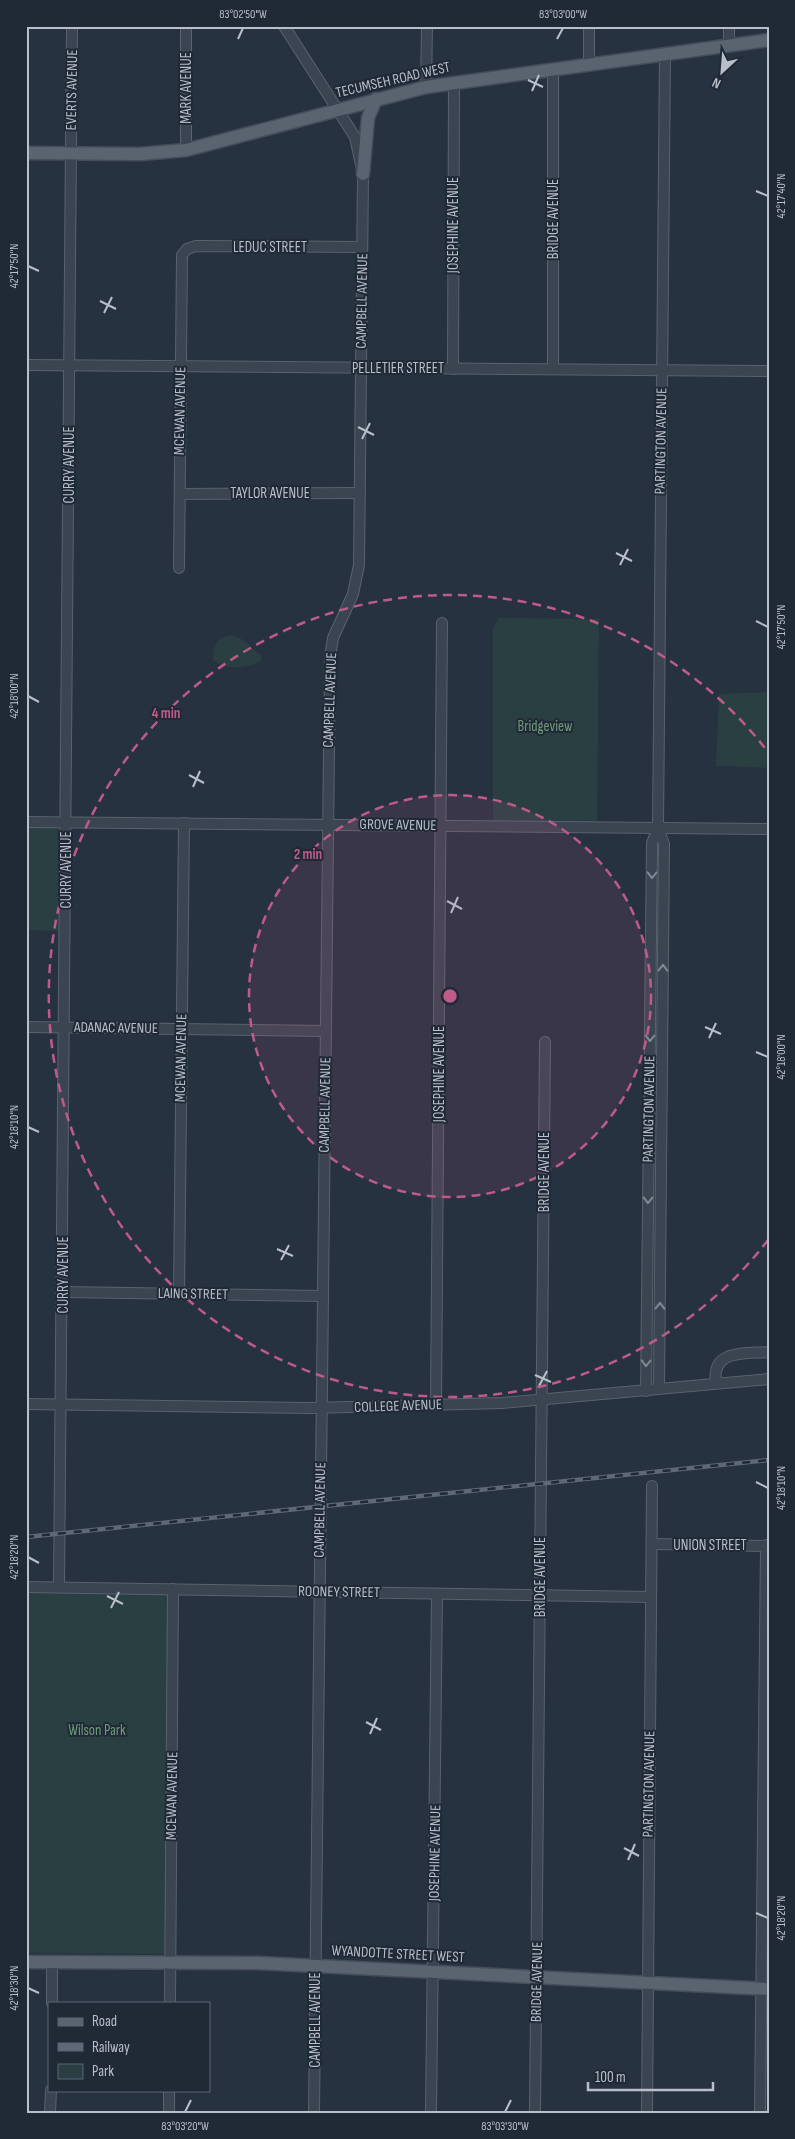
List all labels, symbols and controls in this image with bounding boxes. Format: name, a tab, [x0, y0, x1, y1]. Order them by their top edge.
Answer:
text: 83°02'50"W	[219, 7, 267, 22]
text: 83°03'00"W	[539, 7, 587, 22]
north arrow	[698, 48, 748, 98]
street label: EVERTS AVENUE	[62, 49, 82, 131]
street label: MARK AVENUE	[177, 52, 196, 124]
street label: TECUMSEH ROAD WEST	[334, 58, 452, 102]
text: N	[709, 74, 724, 93]
text: 42°17'40"N	[774, 174, 789, 218]
street label: JOSEPHINE AVENUE	[444, 177, 463, 274]
street label: BRIDGE AVENUE	[544, 179, 563, 259]
street label: LEDUC STREET	[233, 238, 307, 257]
text: 42°17'50"N	[7, 244, 22, 288]
street label: CAMPBELL AVENUE	[352, 253, 372, 349]
street label: PELLETIER STREET	[352, 359, 444, 378]
street label: MCEWAN AVENUE	[170, 367, 190, 455]
street label: PARTINGTON AVENUE	[651, 387, 671, 495]
street label: CURRY AVENUE	[60, 426, 79, 504]
street label: TAYLOR AVENUE	[230, 484, 310, 503]
text: 42°17'50"N	[774, 605, 789, 649]
street label: CAMPBELL AVENUE	[319, 652, 341, 748]
text: 42°18'00"N	[7, 673, 22, 719]
text: 4 min	[152, 704, 180, 723]
park label: Bridgeview	[518, 717, 573, 736]
street label: GROVE AVENUE	[359, 815, 437, 835]
street label: CURRY AVENUE	[57, 831, 76, 909]
text: 2 min	[294, 845, 322, 864]
one-way arrow	[647, 872, 657, 880]
one-way arrow	[658, 964, 668, 972]
centre of rings	[441, 987, 459, 1005]
street label: MCEWAN AVENUE	[171, 1014, 191, 1102]
street label: ADANAC AVENUE	[73, 1018, 158, 1038]
street label: JOSEPHINE AVENUE	[430, 1026, 449, 1123]
one-way arrow	[645, 1034, 655, 1042]
text: 42°18'00"N	[774, 1034, 789, 1080]
street label: PARTINGTON AVENUE	[639, 1055, 659, 1163]
street label: CAMPBELL AVENUE	[315, 1057, 335, 1153]
text: 42°18'10"N	[7, 1105, 22, 1149]
street label: BRIDGE AVENUE	[535, 1132, 554, 1212]
one-way arrow	[643, 1197, 653, 1205]
street label: CURRY AVENUE	[54, 1236, 73, 1314]
street label: LAING STREET	[158, 1284, 228, 1304]
one-way arrow	[655, 1301, 665, 1309]
one-way arrow	[641, 1360, 651, 1367]
street label: COLLEGE AVENUE	[354, 1395, 442, 1417]
street label: CAMPBELL AVENUE	[310, 1462, 330, 1558]
text: 42°18'10"N	[774, 1466, 789, 1510]
text: 42°18'20"N	[7, 1535, 22, 1579]
street label: UNION STREET	[673, 1536, 747, 1555]
street label: BRIDGE AVENUE	[531, 1537, 550, 1617]
street label: ROONEY STREET	[298, 1582, 380, 1602]
park label: Wilson Park	[68, 1721, 126, 1740]
street label: PARTINGTON AVENUE	[639, 1730, 659, 1838]
street label: MCEWAN AVENUE	[162, 1752, 182, 1840]
street label: JOSEPHINE AVENUE	[425, 1805, 445, 1902]
text: 42°18'20"N	[774, 1896, 789, 1940]
street label: WYANDOTTE STREET WEST	[331, 1941, 465, 1967]
street label: BRIDGE AVENUE	[527, 1942, 547, 2022]
text: 42°18'30"N	[7, 1966, 22, 2010]
street label: CAMPBELL AVENUE	[306, 1972, 325, 2068]
legend	[48, 2002, 210, 2092]
text: Road	[92, 2012, 117, 2031]
text: Railway	[92, 2038, 130, 2057]
scale bar	[588, 2059, 712, 2091]
text: Park	[92, 2062, 114, 2081]
text: 100 m	[595, 2068, 626, 2087]
text: 83°03'20"W	[161, 2119, 209, 2134]
text: 83°03'30"W	[481, 2119, 529, 2134]

